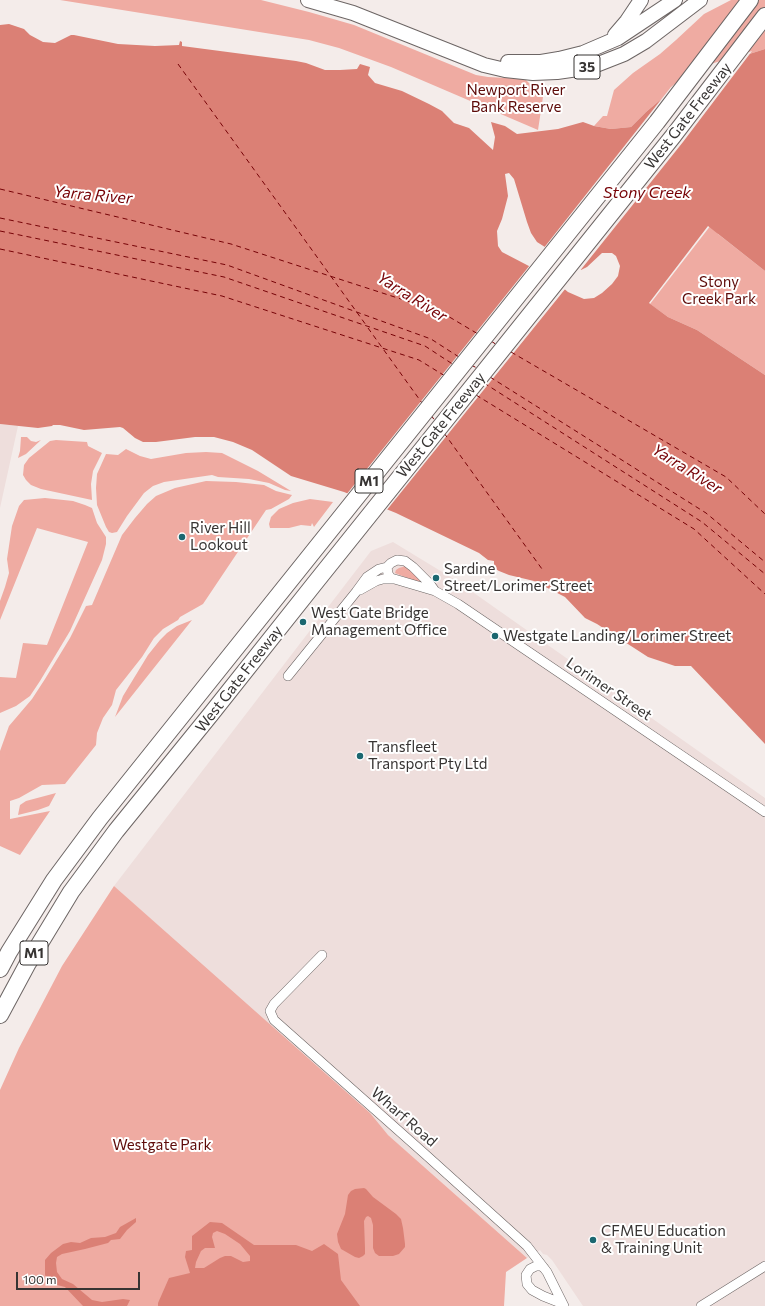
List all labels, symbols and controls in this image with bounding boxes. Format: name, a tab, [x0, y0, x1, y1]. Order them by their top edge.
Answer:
road number: 35	[574, 55, 600, 79]
street label: West Gate Freeway	[641, 59, 735, 173]
park label: Newport River Bank Reserve	[466, 81, 566, 116]
water label: Yarra River	[53, 182, 133, 208]
water label: Stony Creek	[603, 183, 691, 203]
water label: Yarra River	[373, 268, 451, 326]
park label: Stony Creek Park	[682, 273, 756, 308]
street label: West Gate Freeway	[393, 369, 489, 481]
water label: Yarra River	[648, 440, 726, 498]
road number: M1	[355, 469, 383, 493]
place label: River Hill Lookout	[190, 519, 251, 554]
marker: River Hill Lookout	[177, 532, 187, 542]
place label: Sardine Street/Lorimer Street	[444, 560, 593, 595]
marker: Sardine Street/Lorimer Street	[431, 573, 441, 583]
place label: West Gate Bridge Management Office	[311, 604, 447, 639]
marker: West Gate Bridge Management Office	[298, 617, 308, 627]
street label: West Gate Freeway	[192, 622, 286, 736]
place label: Westgate Landing/Lorimer Street	[503, 627, 731, 645]
marker: Westgate Landing/Lorimer Street	[490, 631, 500, 641]
street label: Lorimer Street	[563, 654, 655, 724]
place label: Transfleet Transport Pty Ltd	[368, 738, 487, 773]
marker: Transfleet Transport Pty Ltd	[355, 751, 365, 761]
road number: M1	[20, 941, 48, 965]
street label: Wharf Road	[367, 1083, 441, 1151]
park label: Westgate Park	[112, 1136, 212, 1154]
place label: CFMEU Education & Training Unit	[601, 1222, 726, 1257]
marker: CFMEU Education & Training Unit	[588, 1235, 598, 1245]
scale bar	[18, 1264, 142, 1290]
text: 100 m	[23, 1272, 57, 1286]

